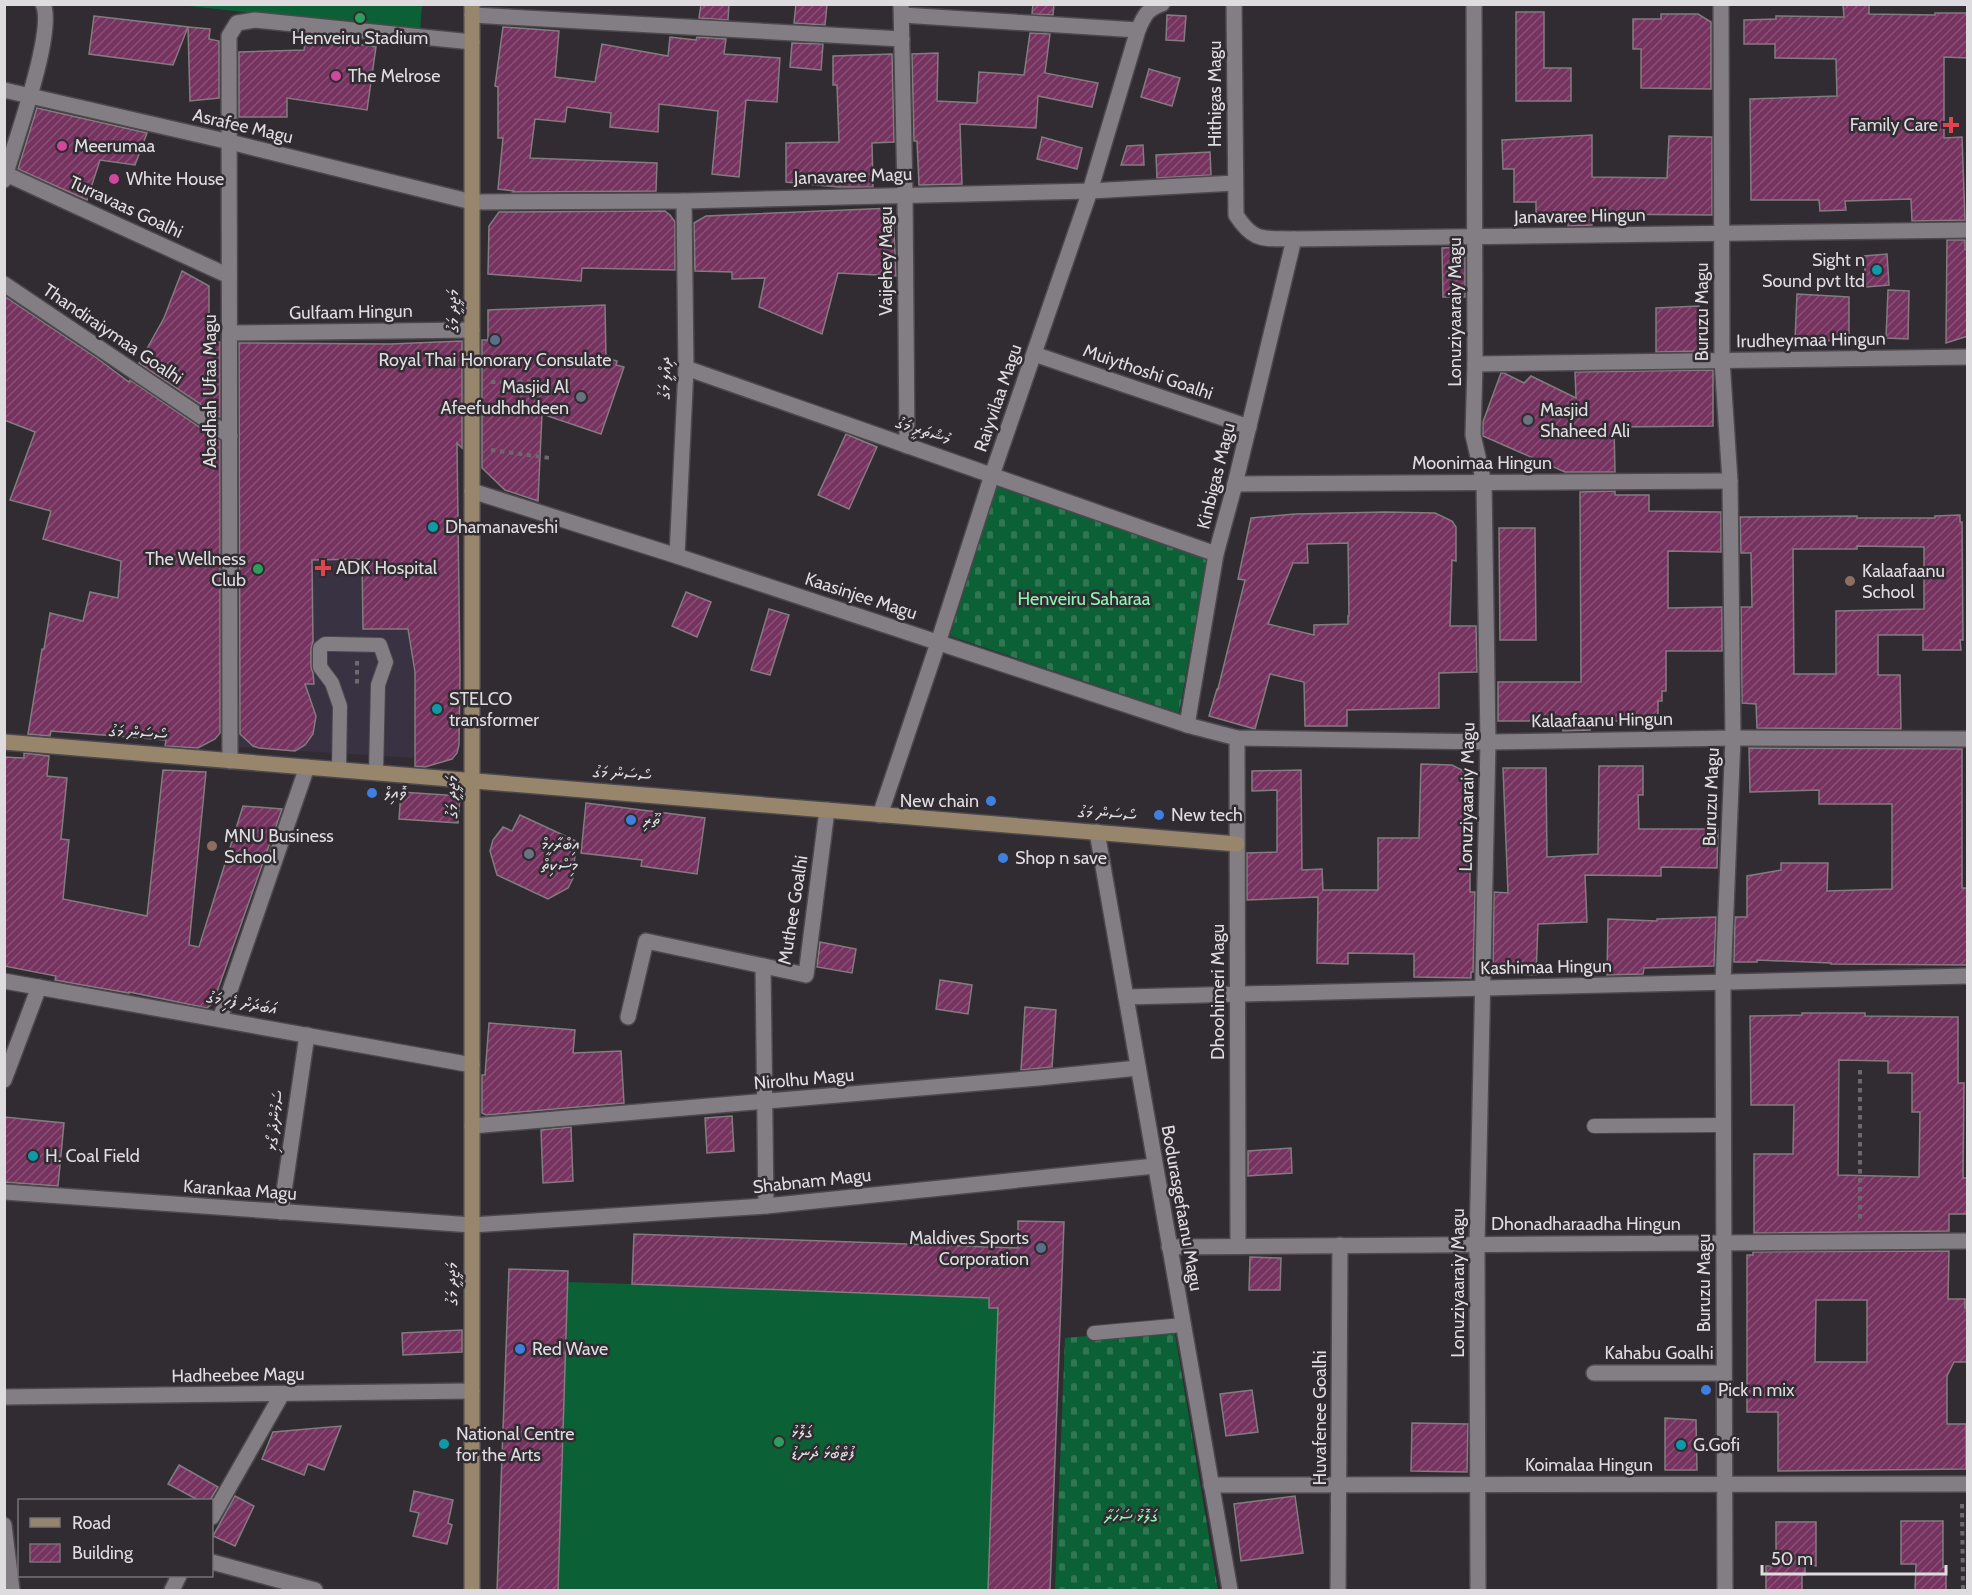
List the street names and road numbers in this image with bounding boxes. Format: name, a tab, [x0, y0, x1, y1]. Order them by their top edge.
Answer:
street label: Hithigas Magu	[1204, 41, 1226, 147]
street label: Asrafee Magu	[191, 104, 295, 148]
street label: Janavaree Magu	[793, 163, 912, 189]
street label: Turravaas Goalhi	[66, 171, 186, 243]
street label: Janavaree Hingun	[1513, 204, 1646, 228]
street label: Vaijehey Magu	[875, 206, 897, 316]
street label: Lonuziyaaraiy Magu	[1444, 237, 1466, 387]
street label: Buruzu Magu	[1691, 263, 1713, 361]
street label: Thandiraiymaa Goalhi	[39, 279, 187, 389]
street label: މަޖީދީ މަގު	[442, 289, 465, 333]
street label: Gulfaam Hingun	[289, 300, 413, 324]
street label: Abadhah Ufaa Magu	[199, 314, 221, 468]
street label: Irudheymaa Hingun	[1736, 328, 1886, 352]
street label: Muiythoshi Goalhi	[1080, 339, 1216, 405]
street label: Raiyvilaa Magu	[969, 341, 1027, 455]
street label: ދިއްލީ މަގު	[653, 356, 678, 401]
street label: މުޝްތަރީ މަގު	[892, 411, 954, 452]
street label: Kinbigas Magu	[1192, 420, 1240, 532]
street label: Moonimaa Hingun	[1412, 452, 1552, 474]
street label: Kaasinjee Magu	[802, 568, 920, 624]
street label: Kalaafaanu Hingun	[1531, 708, 1673, 732]
street label: ސޯސަން މަގު	[107, 719, 169, 747]
street label: Lonuziyaaraiy Magu	[1455, 722, 1479, 872]
street label: Buruzu Magu	[1698, 747, 1724, 847]
street label: ސޯސަން މަގު	[591, 760, 653, 788]
street label: މަޖީދީ މަގު	[441, 775, 464, 819]
street label: ސޯސަން މަގު	[1076, 800, 1138, 828]
street label: Muthee Goalhi	[773, 854, 813, 966]
street label: Dhoohimeri Magu	[1207, 924, 1229, 1060]
street label: Kashimaa Hingun	[1480, 955, 1612, 979]
street label: އަބަދަށް ފެހި މަގު	[204, 986, 279, 1021]
street label: Nirolhu Magu	[753, 1064, 855, 1094]
street label: ސަމުންދު ގޯޅި	[260, 1089, 291, 1153]
street label: Bodurasgefaanu Magu	[1157, 1123, 1207, 1293]
street label: Shabnam Magu	[752, 1164, 872, 1198]
street label: Karankaa Magu	[182, 1175, 298, 1205]
street label: Lonuziyaaraiy Magu	[1447, 1208, 1469, 1358]
street label: Dhonadharaadha Hingun	[1491, 1213, 1681, 1235]
street label: Buruzu Magu	[1693, 1234, 1715, 1332]
street label: މަޖީދީ މަގު	[441, 1262, 464, 1306]
street label: Kahabu Goalhi	[1604, 1342, 1714, 1364]
street label: Huvafenee Goalhi	[1309, 1350, 1331, 1486]
street label: Hadheebee Magu	[171, 1363, 305, 1387]
street label: Koimalaa Hingun	[1525, 1454, 1653, 1476]

